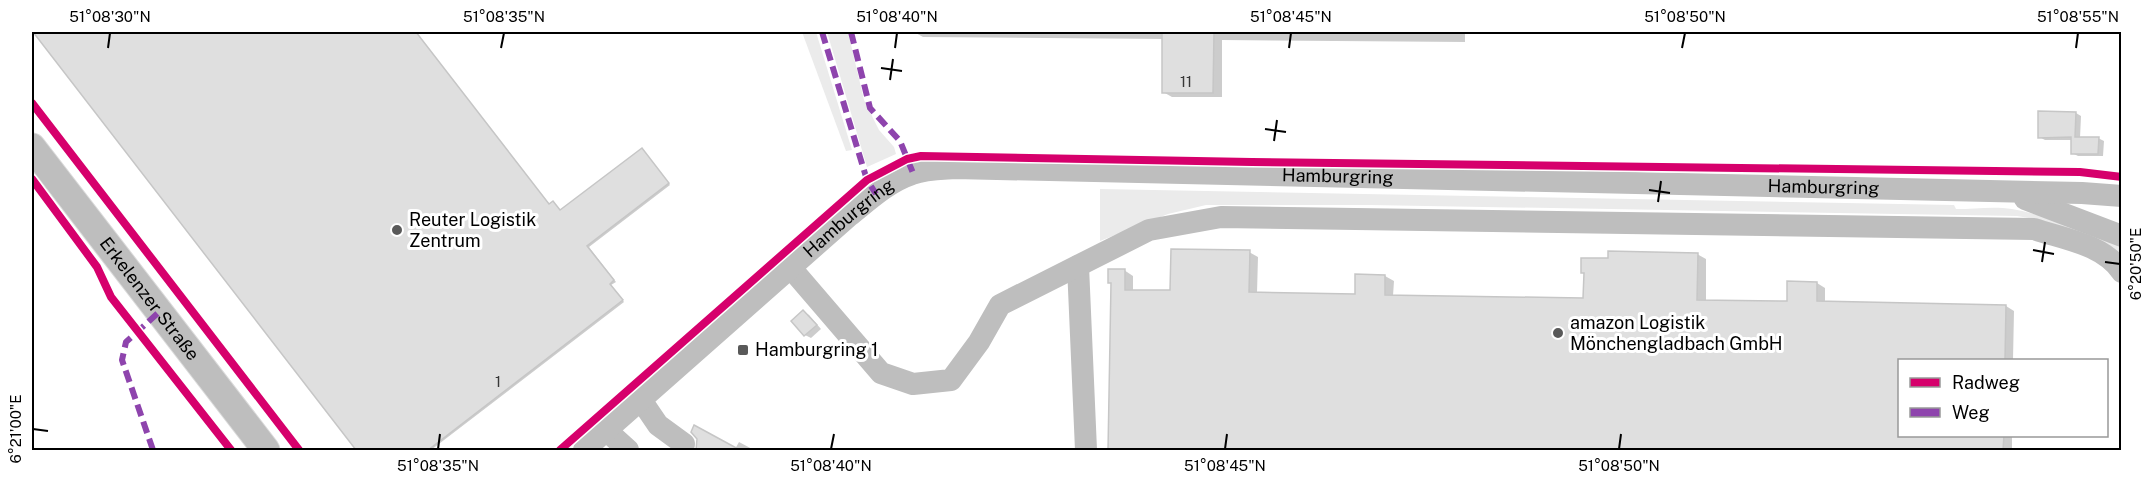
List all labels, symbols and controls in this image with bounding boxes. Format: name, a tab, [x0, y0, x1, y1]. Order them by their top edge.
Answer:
text: 51°08'30"N	[69, 8, 151, 25]
text: 51°08'35"N	[463, 8, 545, 25]
text: 51°08'40"N	[856, 8, 938, 25]
text: 51°08'45"N	[1250, 8, 1332, 25]
text: 51°08'50"N	[1644, 8, 1726, 25]
text: 51°08'55"N	[2037, 8, 2119, 25]
house number: 11	[1180, 73, 1192, 90]
street label: Hamburgring	[1282, 164, 1394, 188]
street label: Hamburgring	[799, 174, 898, 262]
street label: Hamburgring	[1767, 175, 1880, 199]
place label: Reuter Logistik Zentrum	[409, 209, 536, 251]
marker: Reuter Logistik Zentrum	[390, 223, 404, 237]
text: 6°20'50"E	[2127, 228, 2144, 300]
street label: Erkelenzer Straße	[96, 233, 204, 364]
place label: amazon Logistik Mönchengladbach GmbH	[1570, 312, 1783, 354]
marker: amazon Logistik Mönchengladbach GmbH	[1551, 326, 1565, 340]
place label: Hamburgring 1	[755, 339, 878, 360]
marker: Hamburgring 1	[736, 343, 750, 357]
legend	[1898, 359, 2108, 437]
text: Radweg	[1952, 372, 2020, 393]
house number: 1	[495, 373, 501, 390]
text: 6°21'00"E	[7, 395, 24, 464]
text: Weg	[1952, 402, 1990, 423]
text: 51°08'35"N	[397, 457, 479, 474]
text: 51°08'40"N	[790, 457, 872, 474]
text: 51°08'45"N	[1184, 457, 1266, 474]
text: 51°08'50"N	[1578, 457, 1660, 474]

